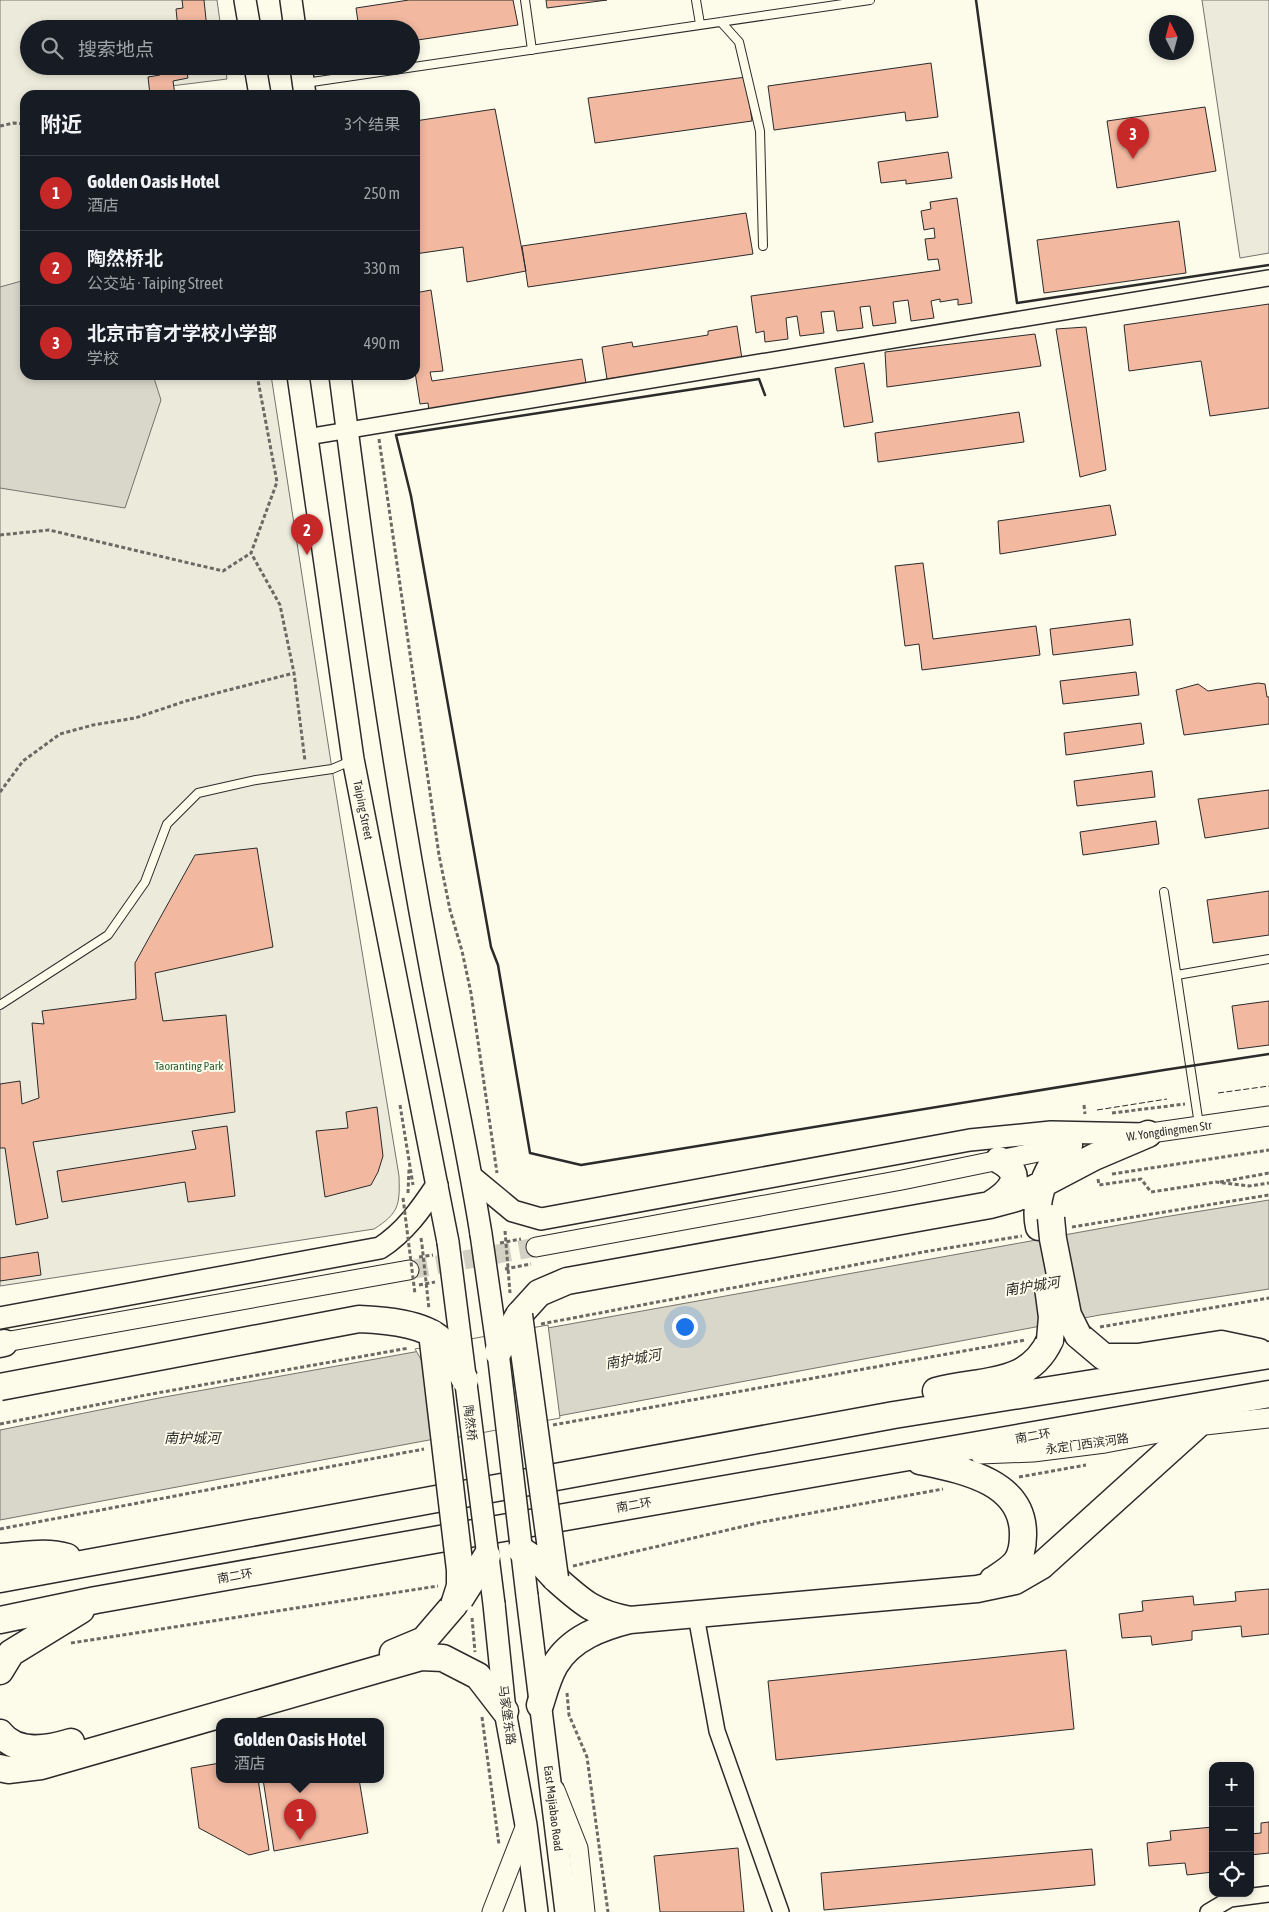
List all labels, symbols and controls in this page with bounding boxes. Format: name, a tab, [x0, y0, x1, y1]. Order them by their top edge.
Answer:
north arrow	[1149, 15, 1194, 60]
search box	[20, 20, 420, 75]
icon: search	[38, 34, 66, 62]
text: 搜索地点	[78, 38, 154, 60]
text: 附近	[40, 112, 82, 136]
text: 3个结果	[344, 115, 400, 133]
pin: 3	[1117, 118, 1149, 159]
text: Golden Oasis Hotel	[87, 170, 220, 192]
text: 1	[52, 184, 60, 202]
text: 250 m	[364, 184, 400, 202]
text: 酒店	[87, 196, 119, 214]
text: 陶然桥北	[87, 247, 163, 269]
text: 2	[52, 259, 60, 277]
text: 330 m	[364, 259, 400, 277]
text: 公交站 · Taiping Street	[87, 274, 223, 292]
text: 北京市育才学校小学部	[87, 322, 277, 344]
text: 3	[52, 334, 60, 352]
text: 490 m	[364, 334, 400, 352]
text: 学校	[87, 349, 119, 367]
pin: 2	[291, 514, 323, 555]
street label: Taiping Street	[350, 779, 376, 842]
park label: Taoranting Park	[154, 1059, 224, 1073]
street label: W. Yongdingmen Str	[1125, 1118, 1213, 1144]
water label: 南护城河	[1003, 1273, 1064, 1298]
your location	[672, 1314, 698, 1340]
water label: 南护城河	[604, 1346, 665, 1372]
street label: 陶然桥	[461, 1404, 479, 1442]
street label: 南二环	[1014, 1426, 1052, 1446]
water label: 南护城河	[164, 1430, 223, 1446]
street label: 永定门西滨河路	[1044, 1431, 1130, 1457]
street label: 南二环	[615, 1495, 653, 1515]
street label: 南二环	[216, 1566, 254, 1586]
street label: 马家堡东路	[496, 1684, 518, 1746]
popup	[216, 1718, 384, 1783]
text: Golden Oasis Hotel	[234, 1728, 366, 1750]
text: 酒店	[234, 1754, 266, 1772]
map controls	[1209, 1762, 1254, 1897]
button: +	[1209, 1762, 1254, 1807]
street label: East Majiabao Road	[541, 1765, 565, 1852]
pin: 1	[284, 1799, 316, 1840]
button: −	[1209, 1807, 1254, 1852]
button: locate	[1209, 1852, 1254, 1897]

